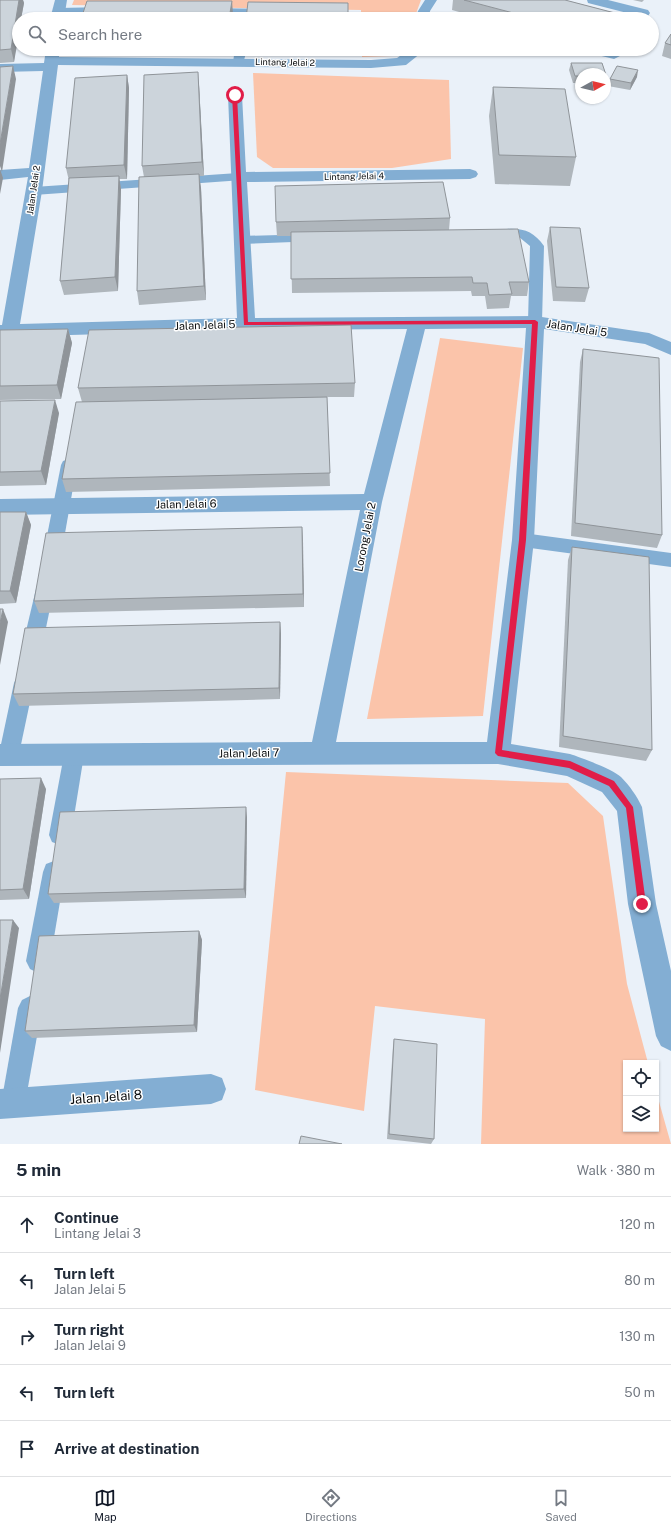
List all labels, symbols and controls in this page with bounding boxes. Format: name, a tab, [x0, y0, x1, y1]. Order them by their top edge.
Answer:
search box	[12, 12, 659, 56]
icon: search	[26, 23, 48, 45]
text: Search here	[58, 26, 142, 43]
street label: Lintang Jelai 2	[255, 56, 315, 68]
north arrow	[575, 68, 611, 104]
route start	[226, 86, 244, 104]
street label: Jalan Jelai 2	[24, 165, 42, 215]
street label: Lintang Jelai 4	[324, 170, 385, 182]
street label: Jalan Jelai 5	[546, 317, 608, 339]
street label: Jalan Jelai 5	[174, 318, 236, 332]
street label: Jalan Jelai 6	[155, 497, 217, 511]
street label: Lorong Jelai 2	[352, 501, 378, 573]
street label: Jalan Jelai 7	[219, 746, 280, 760]
route end	[633, 895, 651, 913]
map controls	[623, 1060, 659, 1132]
button: locate	[623, 1060, 659, 1096]
street label: Jalan Jelai 8	[69, 1087, 143, 1107]
button: layers	[623, 1096, 659, 1132]
text: 5 min	[16, 1160, 61, 1180]
text: Walk · 380 m	[577, 1163, 655, 1178]
text: Continue	[54, 1209, 119, 1226]
icon: ahead	[16, 1214, 38, 1236]
text: 120 m	[620, 1217, 655, 1232]
text: Lintang Jelai 3	[54, 1226, 141, 1241]
text: Turn left	[54, 1265, 115, 1282]
icon: left	[16, 1270, 38, 1292]
text: 80 m	[624, 1273, 655, 1288]
text: Jalan Jelai 5	[54, 1282, 126, 1297]
text: Turn right	[54, 1321, 124, 1338]
icon: right	[16, 1326, 38, 1348]
text: 130 m	[619, 1329, 655, 1344]
text: Jalan Jelai 9	[54, 1338, 126, 1353]
icon: left	[16, 1382, 38, 1404]
text: Turn left	[54, 1384, 115, 1401]
text: 50 m	[624, 1385, 655, 1400]
icon: arrive	[16, 1438, 38, 1460]
text: Arrive at destination	[54, 1440, 199, 1457]
tab: Map	[94, 1487, 117, 1523]
tab: Directions	[305, 1487, 357, 1523]
tab: Saved	[545, 1487, 577, 1523]

